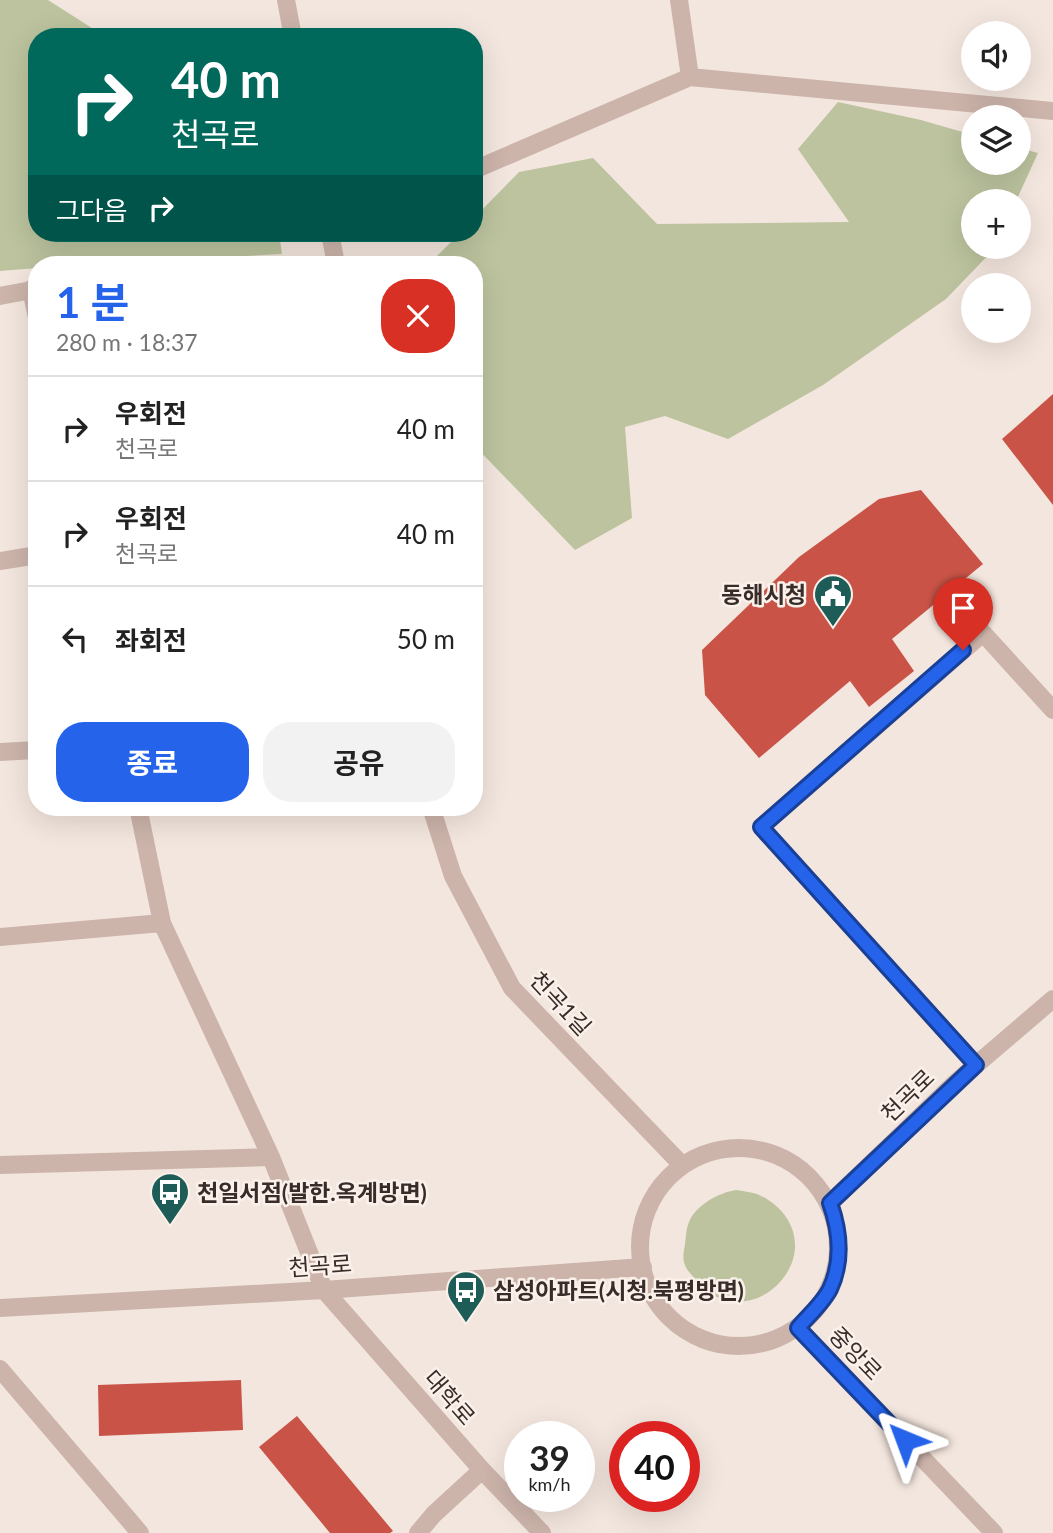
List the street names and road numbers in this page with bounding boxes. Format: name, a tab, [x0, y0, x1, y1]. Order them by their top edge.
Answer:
street label: 천곡1길	[525, 965, 597, 1041]
street label: 천곡로	[874, 1063, 940, 1127]
street label: 천곡로	[287, 1249, 353, 1281]
street label: 중앙로	[824, 1320, 888, 1386]
street label: 대학로	[419, 1364, 481, 1430]

